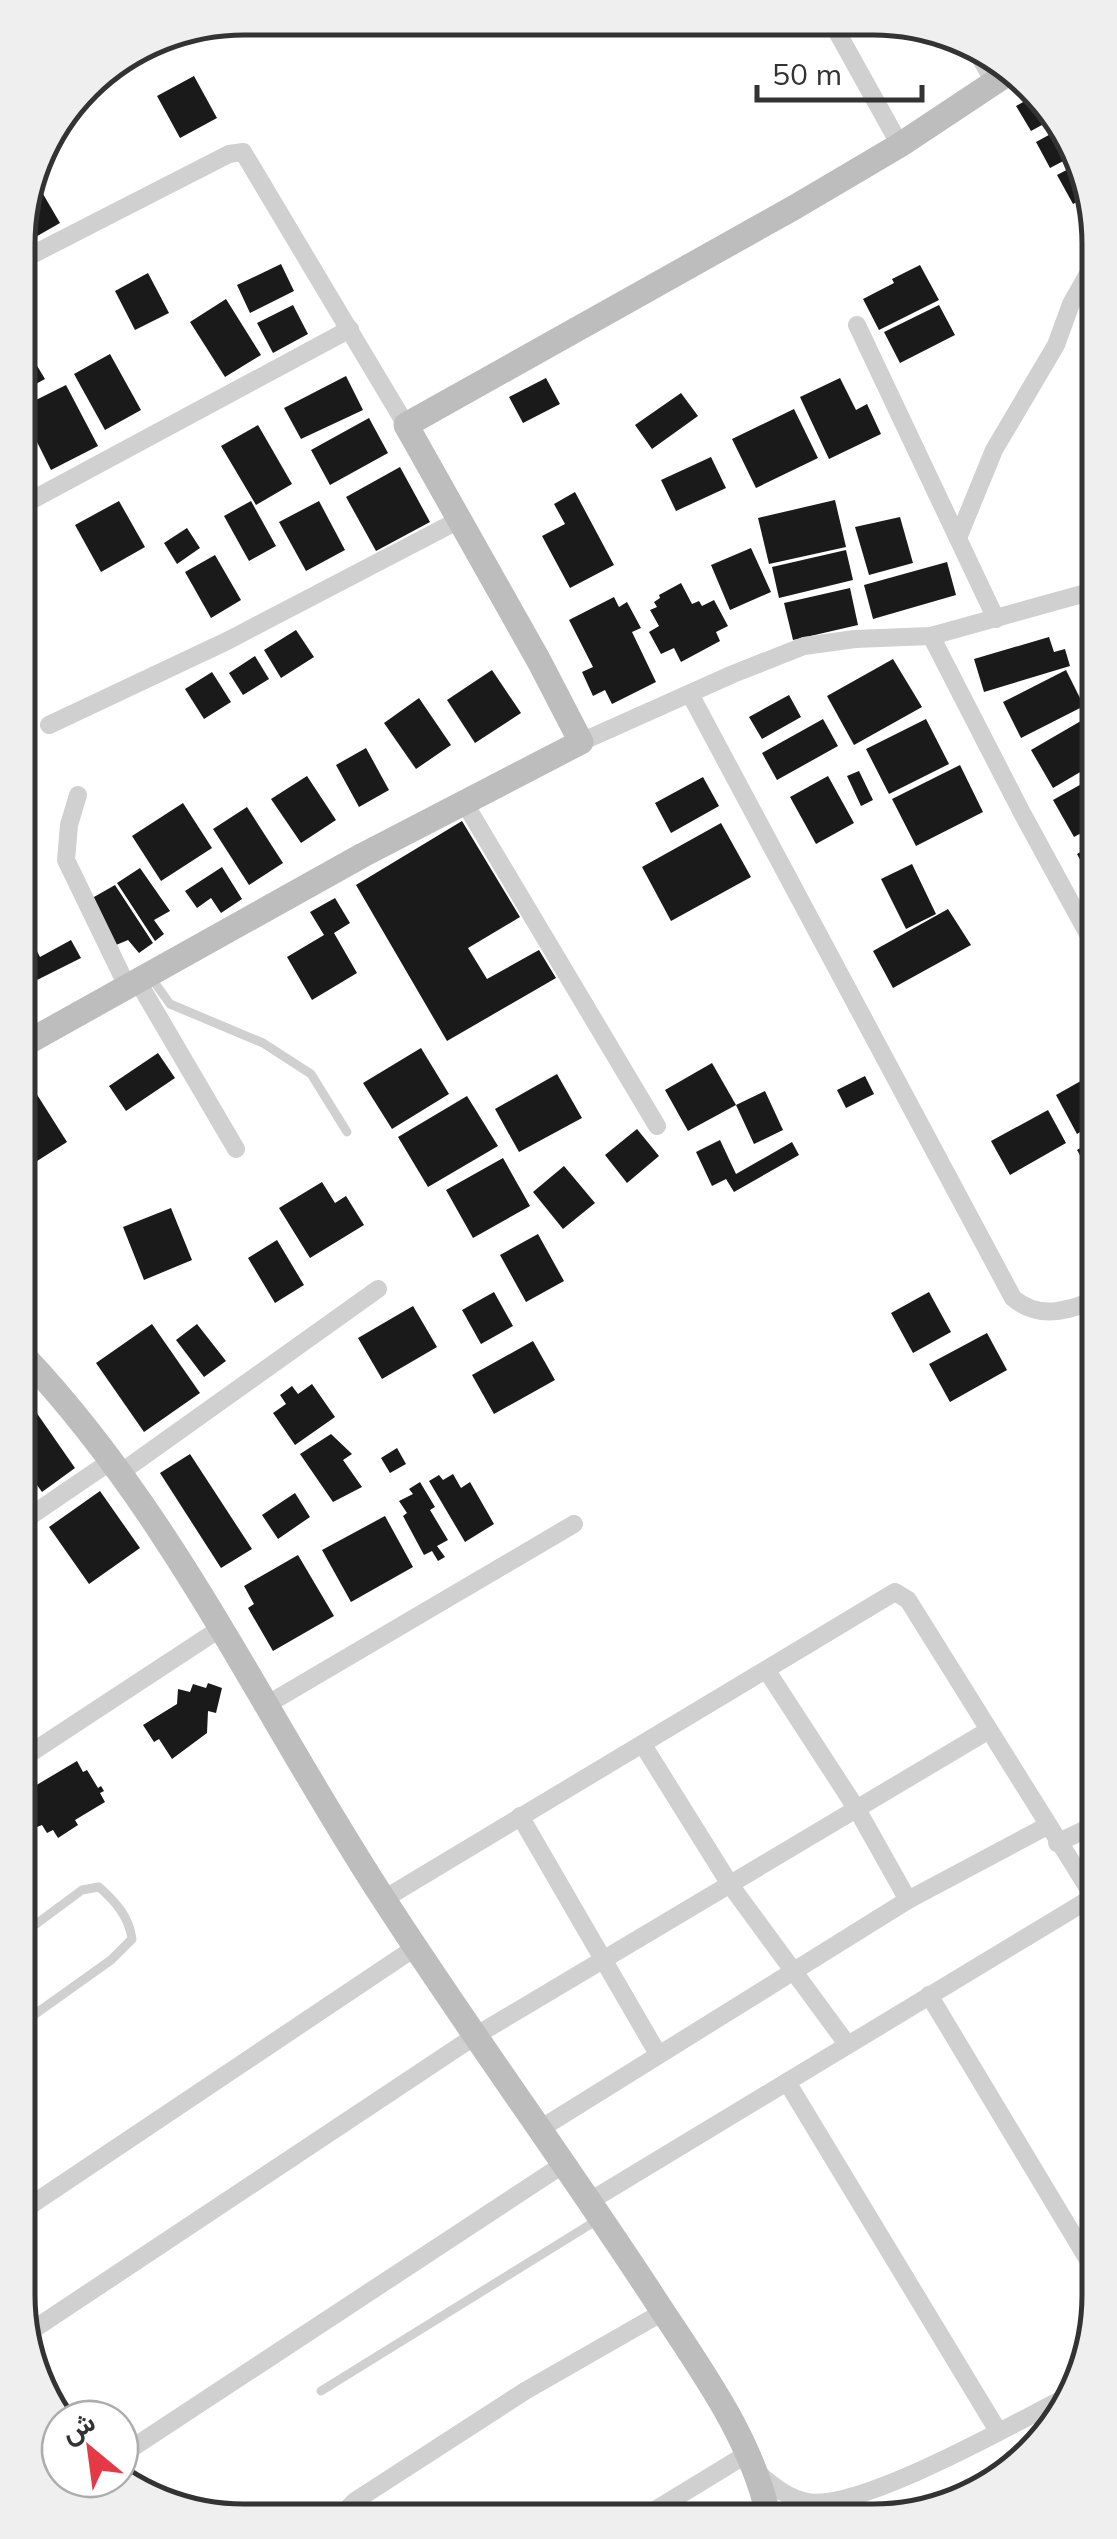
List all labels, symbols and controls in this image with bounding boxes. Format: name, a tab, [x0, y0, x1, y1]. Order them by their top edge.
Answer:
scale bar	[757, 40, 922, 102]
text: 50 m	[772, 55, 842, 93]
north arrow	[40, 2399, 140, 2499]
text: ش	[54, 2403, 101, 2450]

